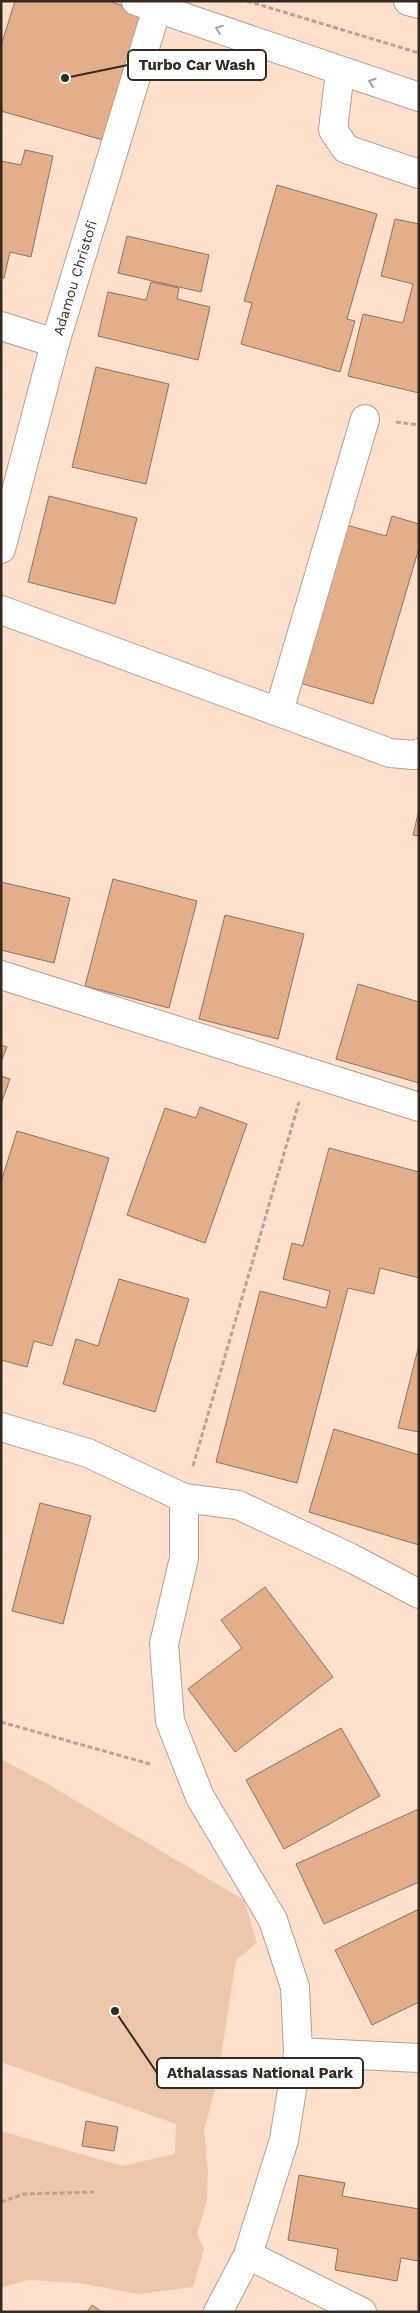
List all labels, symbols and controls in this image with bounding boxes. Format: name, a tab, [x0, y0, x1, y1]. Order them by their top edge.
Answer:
one-way arrow	[215, 25, 223, 35]
callout: Turbo Car Wash	[128, 50, 266, 80]
text: Turbo Car Wash	[139, 56, 255, 74]
one-way arrow	[369, 77, 377, 87]
street label: Adamou Christofi	[50, 218, 100, 337]
callout: Athalassas National Park	[157, 2058, 363, 2088]
text: Athalassas National Park	[167, 2064, 354, 2082]

